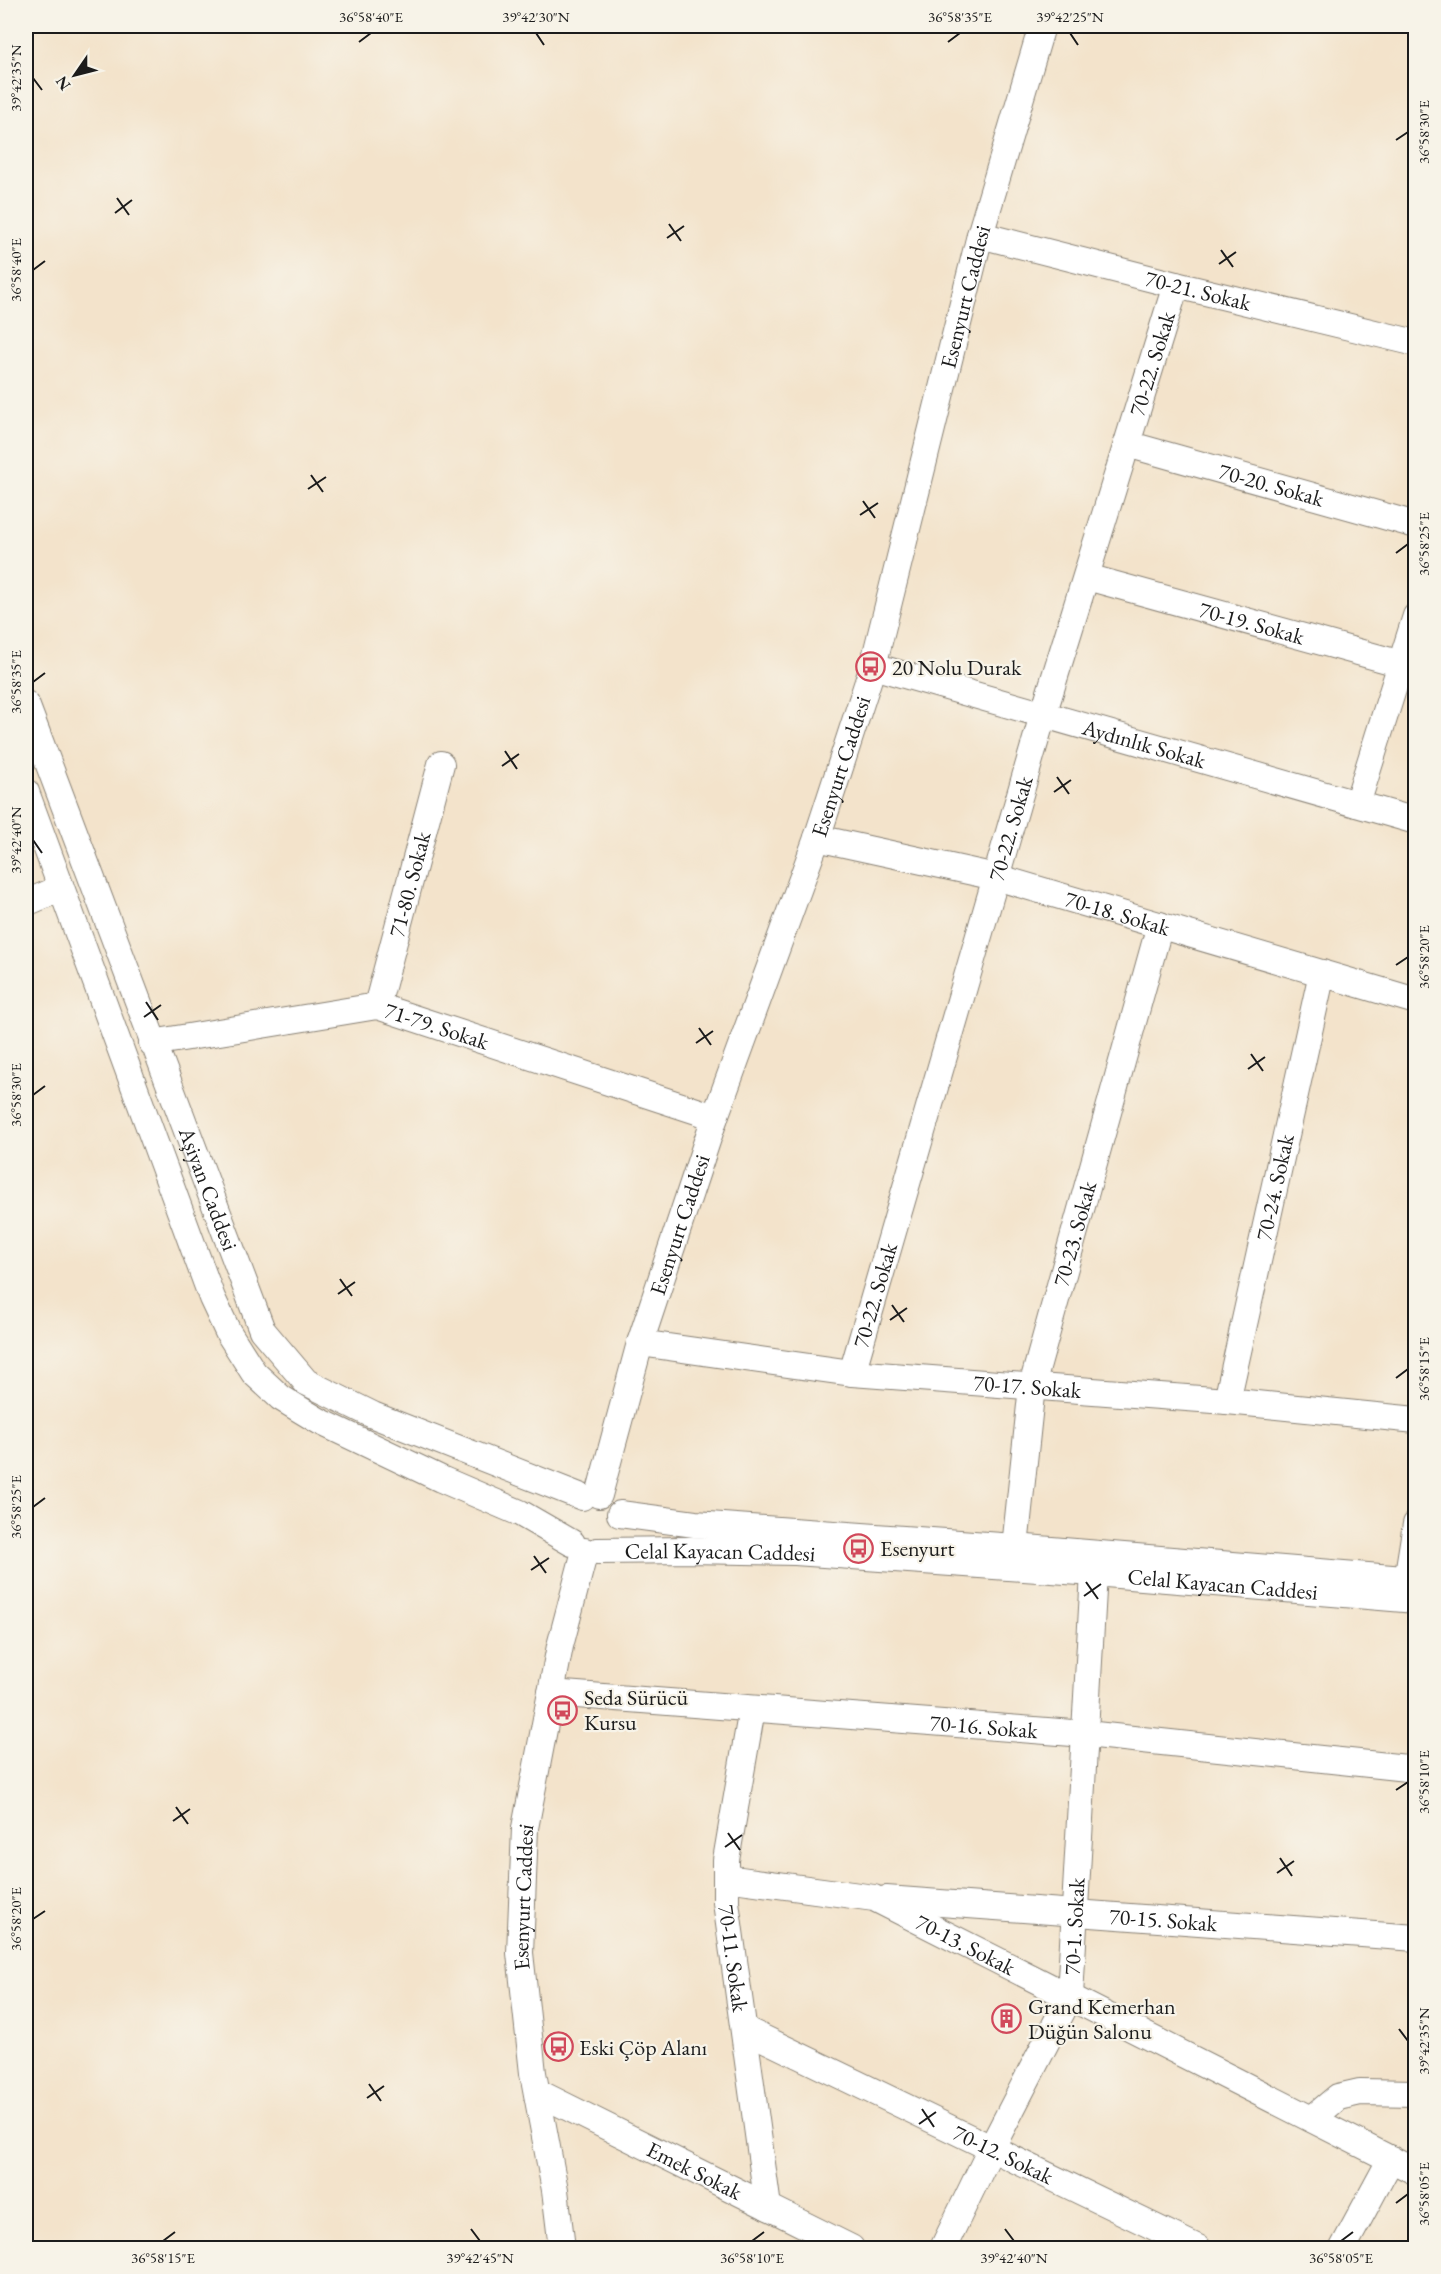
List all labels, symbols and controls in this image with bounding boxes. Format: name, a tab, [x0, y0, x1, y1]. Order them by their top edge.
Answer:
text: 36°58'40"E	[339, 7, 404, 26]
text: 39°42'30"N	[502, 7, 570, 26]
text: 36°58'35"E	[928, 7, 993, 26]
text: 39°42'25"N	[1036, 7, 1104, 26]
text: 39°42'35"N	[6, 44, 25, 112]
north arrow	[45, 45, 105, 105]
text: N	[51, 72, 75, 95]
text: 36°58'30"E	[1414, 99, 1433, 164]
street label: Esenyurt Caddesi	[933, 222, 997, 371]
text: 36°58'40"E	[6, 237, 25, 302]
street label: 70-21. Sokak	[1142, 264, 1255, 318]
street label: 70-22. Sokak	[1122, 307, 1182, 420]
street label: 70-20. Sokak	[1215, 456, 1328, 514]
text: 36°58'25"E	[1414, 511, 1433, 576]
street label: 70-19. Sokak	[1196, 595, 1308, 652]
text: 36°58'35"E	[6, 649, 25, 714]
bus stop icon: 20 Nolu Durak	[855, 651, 887, 683]
place label: 20 Nolu Durak	[892, 653, 1022, 682]
street label: Esenyurt Caddesi	[804, 692, 877, 841]
street label: Aydınlık Sokak	[1078, 712, 1210, 775]
street label: 70-22. Sokak	[982, 772, 1040, 885]
text: 39°42'40"N	[6, 806, 25, 874]
street label: 71-80. Sokak	[382, 828, 438, 940]
street label: 70-18. Sokak	[1062, 884, 1174, 943]
text: 36°58'20"E	[1414, 924, 1433, 989]
street label: 71-79. Sokak	[381, 996, 493, 1057]
text: 36°58'30"E	[6, 1062, 25, 1127]
street label: Aşiyan Caddesi	[171, 1122, 245, 1255]
street label: 70-24. Sokak	[1249, 1131, 1301, 1243]
street label: Esenyurt Caddesi	[643, 1151, 717, 1299]
street label: 70-23. Sokak	[1046, 1177, 1103, 1290]
street label: 70-22. Sokak	[846, 1239, 904, 1351]
text: 36°58'15"E	[1414, 1336, 1433, 1401]
street label: 70-17. Sokak	[972, 1368, 1083, 1405]
text: 36°58'25"E	[6, 1474, 25, 1539]
bus stop icon: Esenyurt	[843, 1532, 875, 1564]
place label: Esenyurt	[880, 1534, 954, 1563]
street label: Celal Kayacan Caddesi	[624, 1536, 816, 1568]
street label: Celal Kayacan Caddesi	[1126, 1562, 1319, 1607]
place label: Seda Sürücü Kursu	[584, 1683, 689, 1737]
bus stop icon: Seda Sürücü Kursu	[547, 1694, 579, 1726]
street label: 70-16. Sokak	[929, 1708, 1039, 1745]
text: 36°58'10"E	[1414, 1749, 1433, 1814]
street label: Esenyurt Caddesi	[506, 1821, 540, 1972]
street label: 70-1. Sokak	[1057, 1876, 1092, 1976]
text: 36°58'20"E	[6, 1886, 25, 1951]
street label: 70-15. Sokak	[1108, 1901, 1219, 1938]
street label: 70-11. Sokak	[712, 1903, 755, 2014]
street label: 70-13. Sokak	[911, 1907, 1021, 1982]
place label: Grand Kemerhan Düğün Salonu	[1028, 1992, 1176, 2046]
building icon: Grand Kemerhan Düğün Salonu	[991, 2003, 1023, 2035]
text: 39°42'35"N	[1414, 2007, 1433, 2075]
bus stop icon: Eski Çöp Alanı	[542, 2031, 574, 2063]
place label: Eski Çöp Alanı	[579, 2033, 707, 2062]
street label: 70-12. Sokak	[948, 2118, 1059, 2191]
street label: Emek Sokak	[642, 2135, 748, 2207]
text: 36°58'05"E	[1414, 2161, 1433, 2226]
text: 36°58'15"E	[131, 2248, 196, 2267]
text: 39°42'45"N	[446, 2248, 514, 2267]
text: 36°58'10"E	[720, 2248, 785, 2267]
text: 39°42'40"N	[980, 2248, 1048, 2267]
text: 36°58'05"E	[1309, 2248, 1374, 2267]

